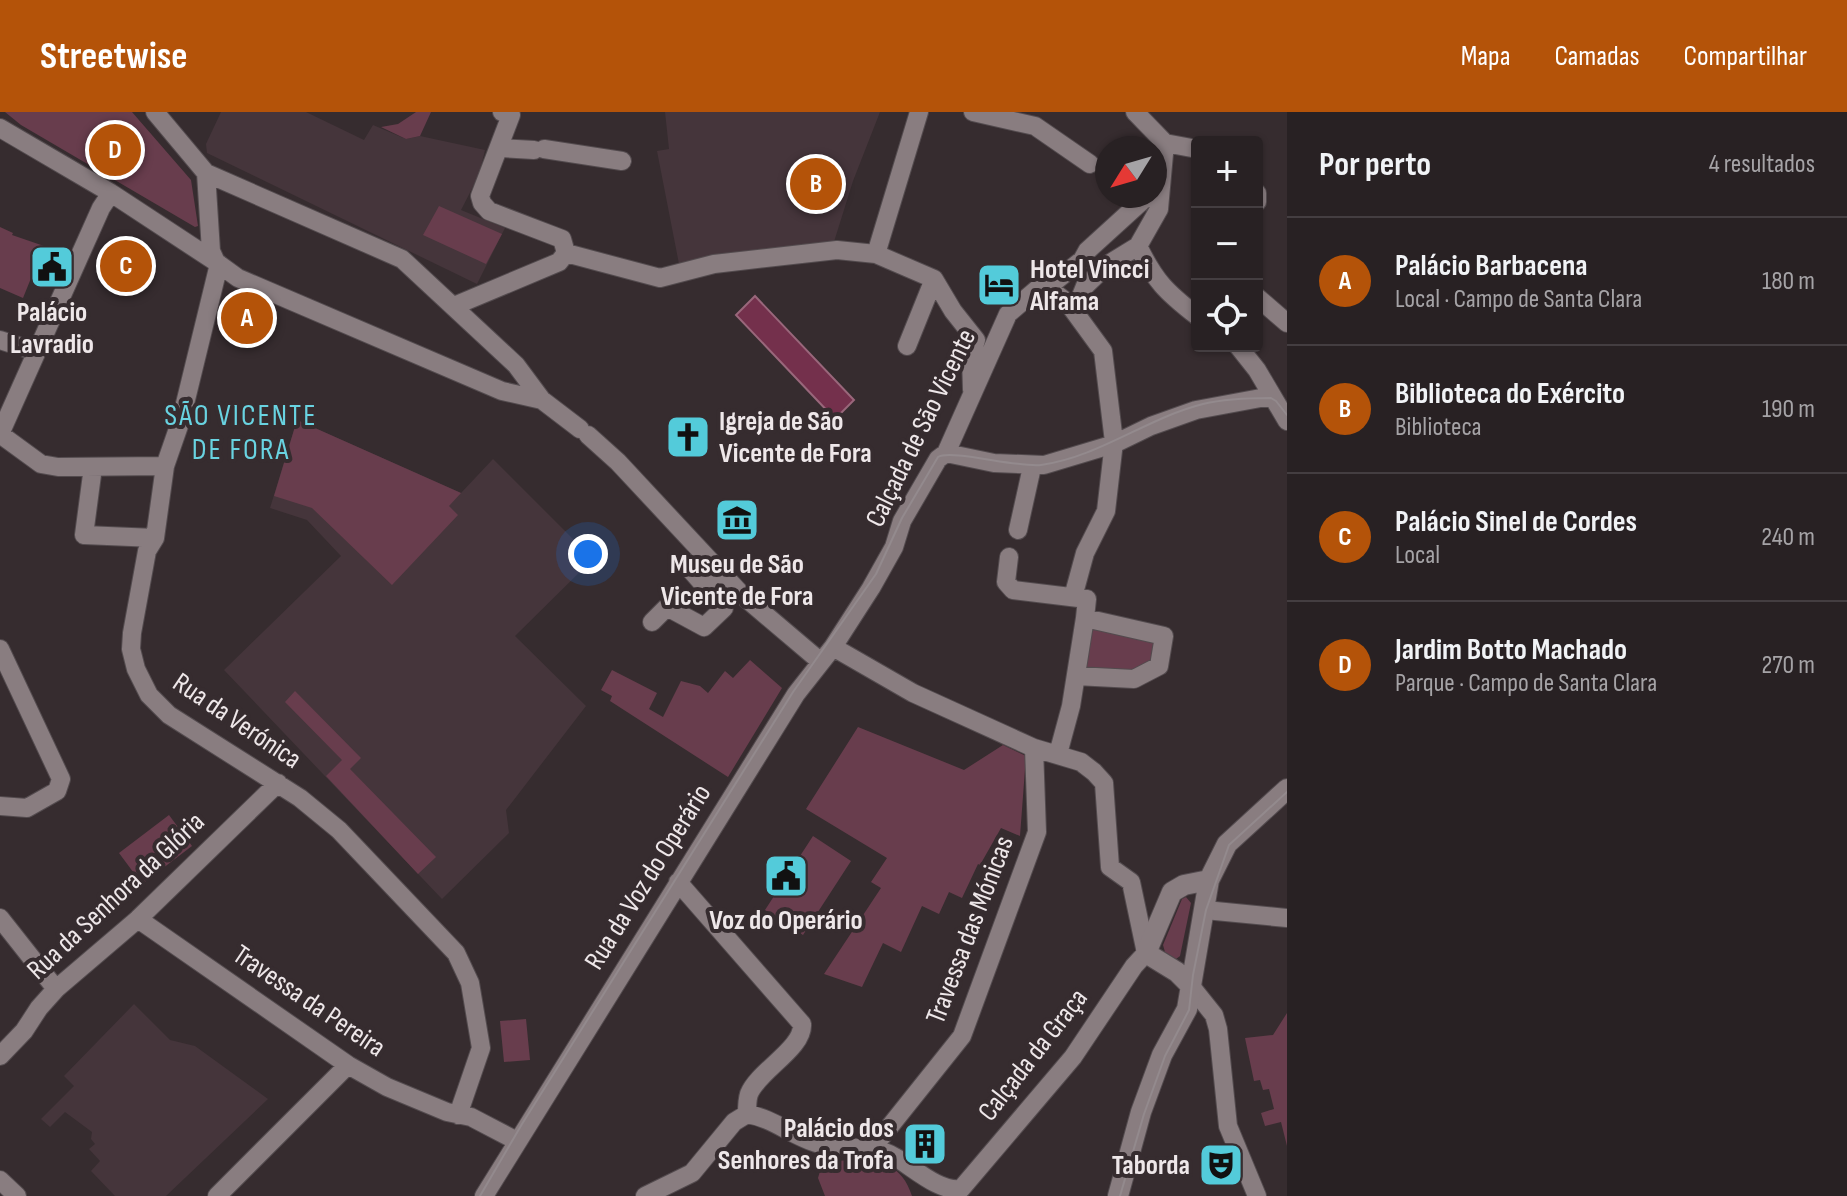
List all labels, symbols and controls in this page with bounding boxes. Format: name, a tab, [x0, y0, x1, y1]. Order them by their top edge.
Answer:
text: Streetwise	[40, 34, 188, 79]
text: Mapa	[1461, 40, 1510, 73]
text: Camadas	[1554, 40, 1640, 73]
text: Compartilhar	[1684, 40, 1807, 73]
pin: D	[89, 120, 141, 180]
north arrow	[1095, 136, 1167, 208]
map controls	[1191, 136, 1263, 352]
button: +	[1191, 136, 1263, 208]
text: Por perto	[1319, 144, 1431, 185]
text: 4 resultados	[1709, 149, 1815, 180]
pin: B	[790, 154, 842, 214]
button: −	[1191, 208, 1263, 280]
pin: C	[100, 236, 152, 296]
public building icon: Palácio Lavradio	[28, 243, 76, 291]
text: Palácio Barbacena	[1395, 248, 1588, 284]
place label: Hotel Vincci Alfama	[1029, 253, 1149, 318]
hotel icon: Hotel Vincci Alfama	[975, 261, 1023, 309]
text: A	[1339, 266, 1351, 297]
text: 180 m	[1762, 266, 1815, 297]
button: locate	[1191, 280, 1263, 352]
text: Local · Campo de Santa Clara	[1395, 284, 1642, 315]
pin: A	[221, 288, 273, 348]
place label: Palácio Lavradio	[10, 296, 94, 361]
street label: Calçada de São Vicente	[859, 324, 983, 532]
text: Biblioteca do Exército	[1395, 376, 1625, 412]
text: B	[1339, 394, 1351, 425]
text: 190 m	[1762, 394, 1815, 425]
district label: SÃO VICENTE DE FORA	[164, 398, 318, 468]
place label: Igreja de São Vicente de Fora	[719, 405, 872, 470]
text: Biblioteca	[1395, 412, 1481, 443]
church icon: Igreja de São Vicente de Fora	[664, 413, 712, 461]
museum icon: Museu de São Vicente de Fora	[713, 496, 761, 544]
text: Palácio Sinel de Cordes	[1395, 504, 1637, 540]
text: C	[1338, 522, 1352, 553]
text: 240 m	[1761, 522, 1815, 553]
your location	[568, 534, 608, 574]
text: Local	[1395, 540, 1440, 571]
place label: Museu de São Vicente de Fora	[661, 548, 813, 613]
text: Jardim Botto Machado	[1395, 632, 1627, 668]
text: D	[1338, 650, 1352, 681]
text: 270 m	[1762, 650, 1815, 681]
street label: Rua da Verónica	[167, 666, 307, 776]
text: Parque · Campo de Santa Clara	[1395, 668, 1657, 699]
street label: Rua da Voz do Operário	[578, 778, 718, 976]
street label: Rua da Senhora da Glória	[21, 805, 211, 987]
street label: Travessa das Mónicas	[919, 832, 1021, 1028]
public building icon: Voz do Operário	[762, 852, 810, 900]
place label: Voz do Operário	[709, 904, 863, 937]
street label: Travessa da Pereira	[227, 938, 391, 1064]
street label: Calçada da Graça	[971, 982, 1095, 1128]
place label: Palácio dos Senhores da Trofa	[718, 1112, 894, 1177]
building icon: Palácio dos Senhores da Trofa	[901, 1120, 949, 1168]
theatre icon: Taborda	[1197, 1141, 1245, 1189]
place label: Taborda	[1112, 1149, 1190, 1182]

